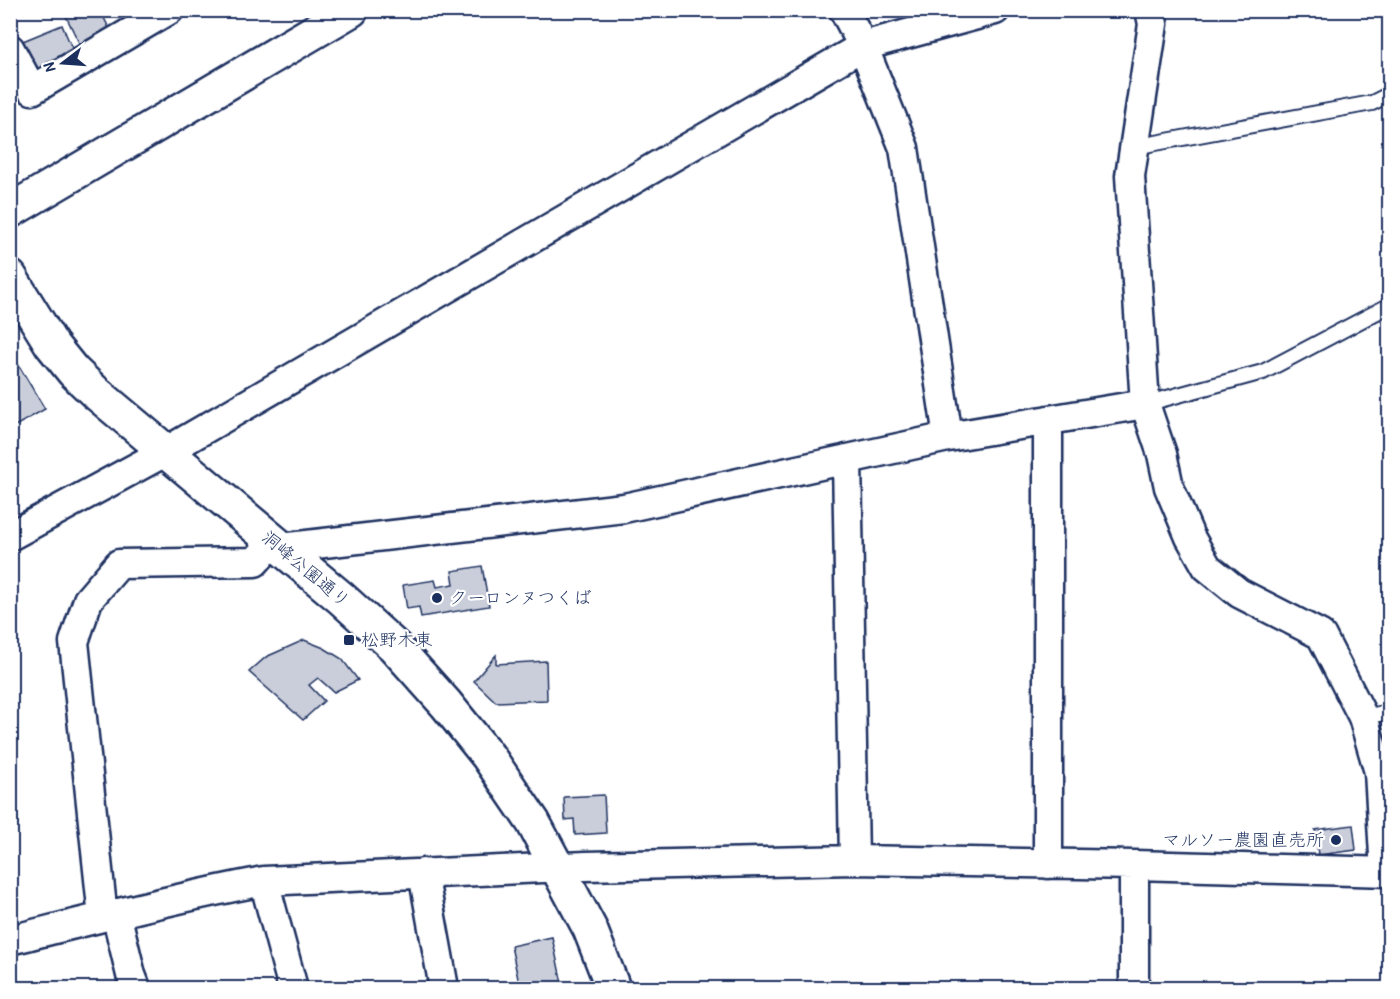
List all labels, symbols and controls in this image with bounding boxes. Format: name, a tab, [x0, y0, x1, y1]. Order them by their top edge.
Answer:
north arrow	[33, 33, 93, 93]
text: N	[37, 60, 60, 75]
street label: 洞峰公園通り	[257, 524, 356, 613]
place label: クーロンヌつくば	[449, 585, 592, 610]
marker: クーロンヌつくば	[430, 591, 444, 605]
place label: 松野木東	[361, 627, 433, 652]
marker: 松野木東	[342, 633, 356, 647]
place label: マルソー農園直売所	[1162, 827, 1324, 852]
marker: マルソー農園直売所	[1329, 833, 1343, 847]

